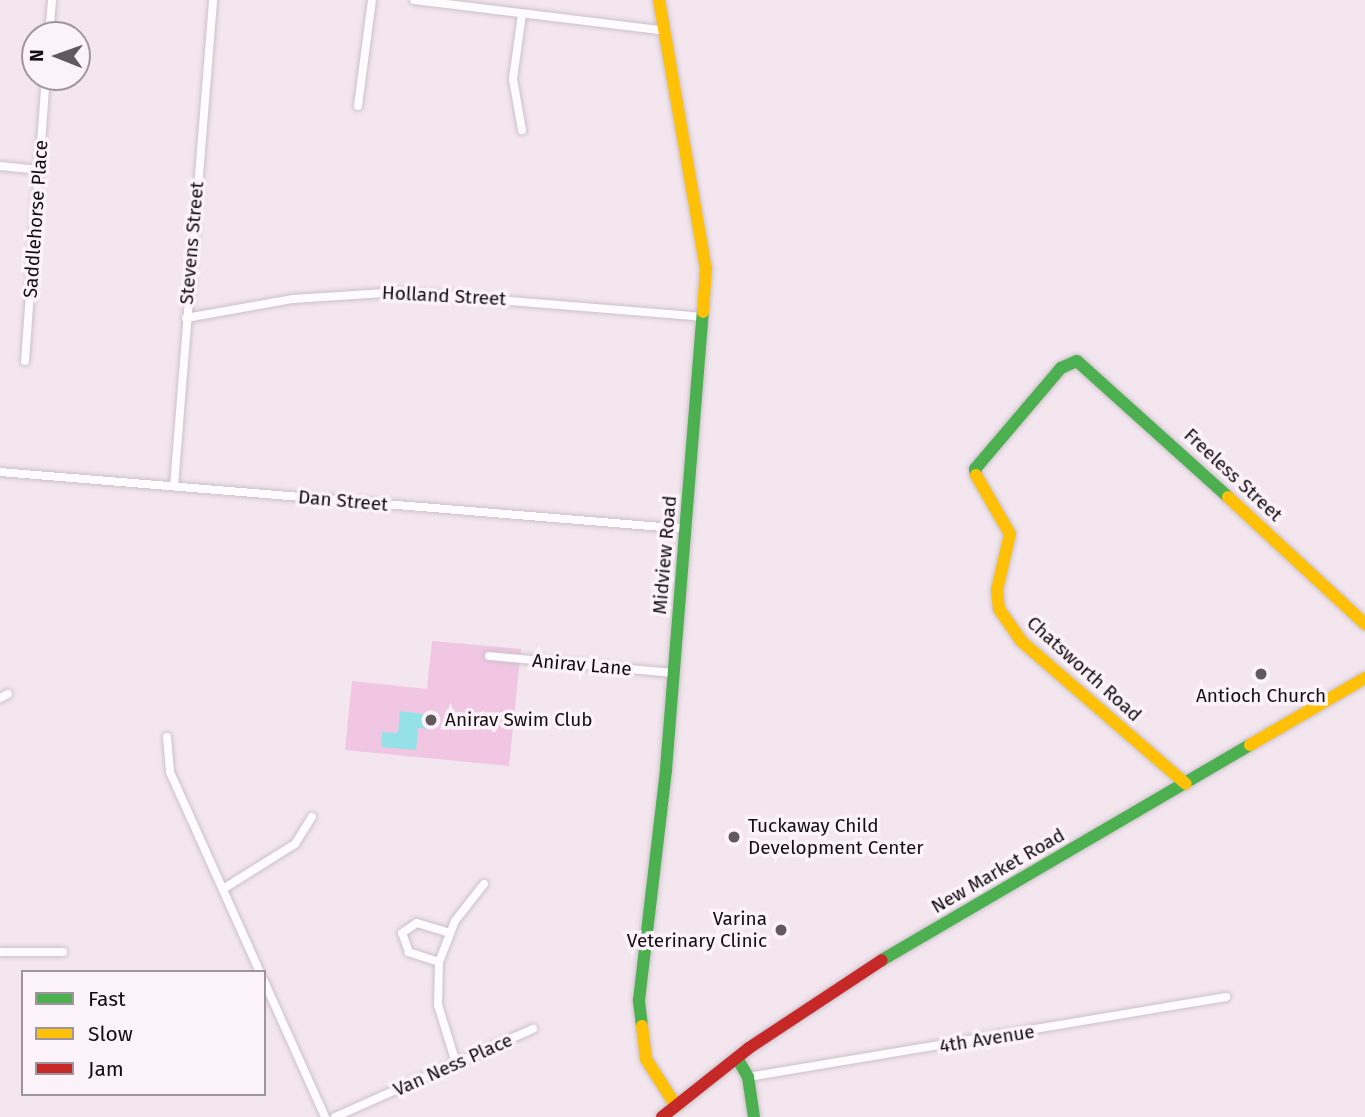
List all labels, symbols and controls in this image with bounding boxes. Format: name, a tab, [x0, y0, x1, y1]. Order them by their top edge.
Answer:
north arrow	[21, 21, 91, 91]
text: N	[25, 49, 48, 62]
street label: Saddlehorse Place	[19, 139, 53, 299]
street label: Stevens Street	[175, 181, 209, 305]
street label: Holland Street	[381, 281, 507, 311]
street label: Freeless Street	[1179, 424, 1287, 526]
street label: Dan Street	[297, 486, 389, 516]
street label: Midview Road	[648, 495, 682, 615]
street label: Chatsworth Road	[1022, 612, 1146, 726]
street label: Anirav Lane	[531, 649, 633, 681]
marker: Antioch Church	[1253, 666, 1269, 682]
place label: Antioch Church	[1196, 685, 1326, 707]
place label: Anirav Swim Club	[445, 709, 592, 731]
marker: Anirav Swim Club	[423, 712, 439, 728]
place label: Tuckaway Child Development Center	[748, 815, 924, 859]
street label: New Market Road	[927, 824, 1069, 918]
marker: Tuckaway Child Development Center	[726, 829, 742, 845]
place label: Varina Veterinary Clinic	[627, 908, 767, 952]
marker: Varina Veterinary Clinic	[773, 922, 789, 938]
legend	[21, 970, 266, 1096]
text: Fast	[88, 986, 126, 1012]
street label: 4th Avenue	[938, 1020, 1036, 1058]
text: Slow	[88, 1021, 133, 1047]
street label: Van Ness Place	[390, 1029, 516, 1101]
text: Jam	[88, 1056, 124, 1082]

